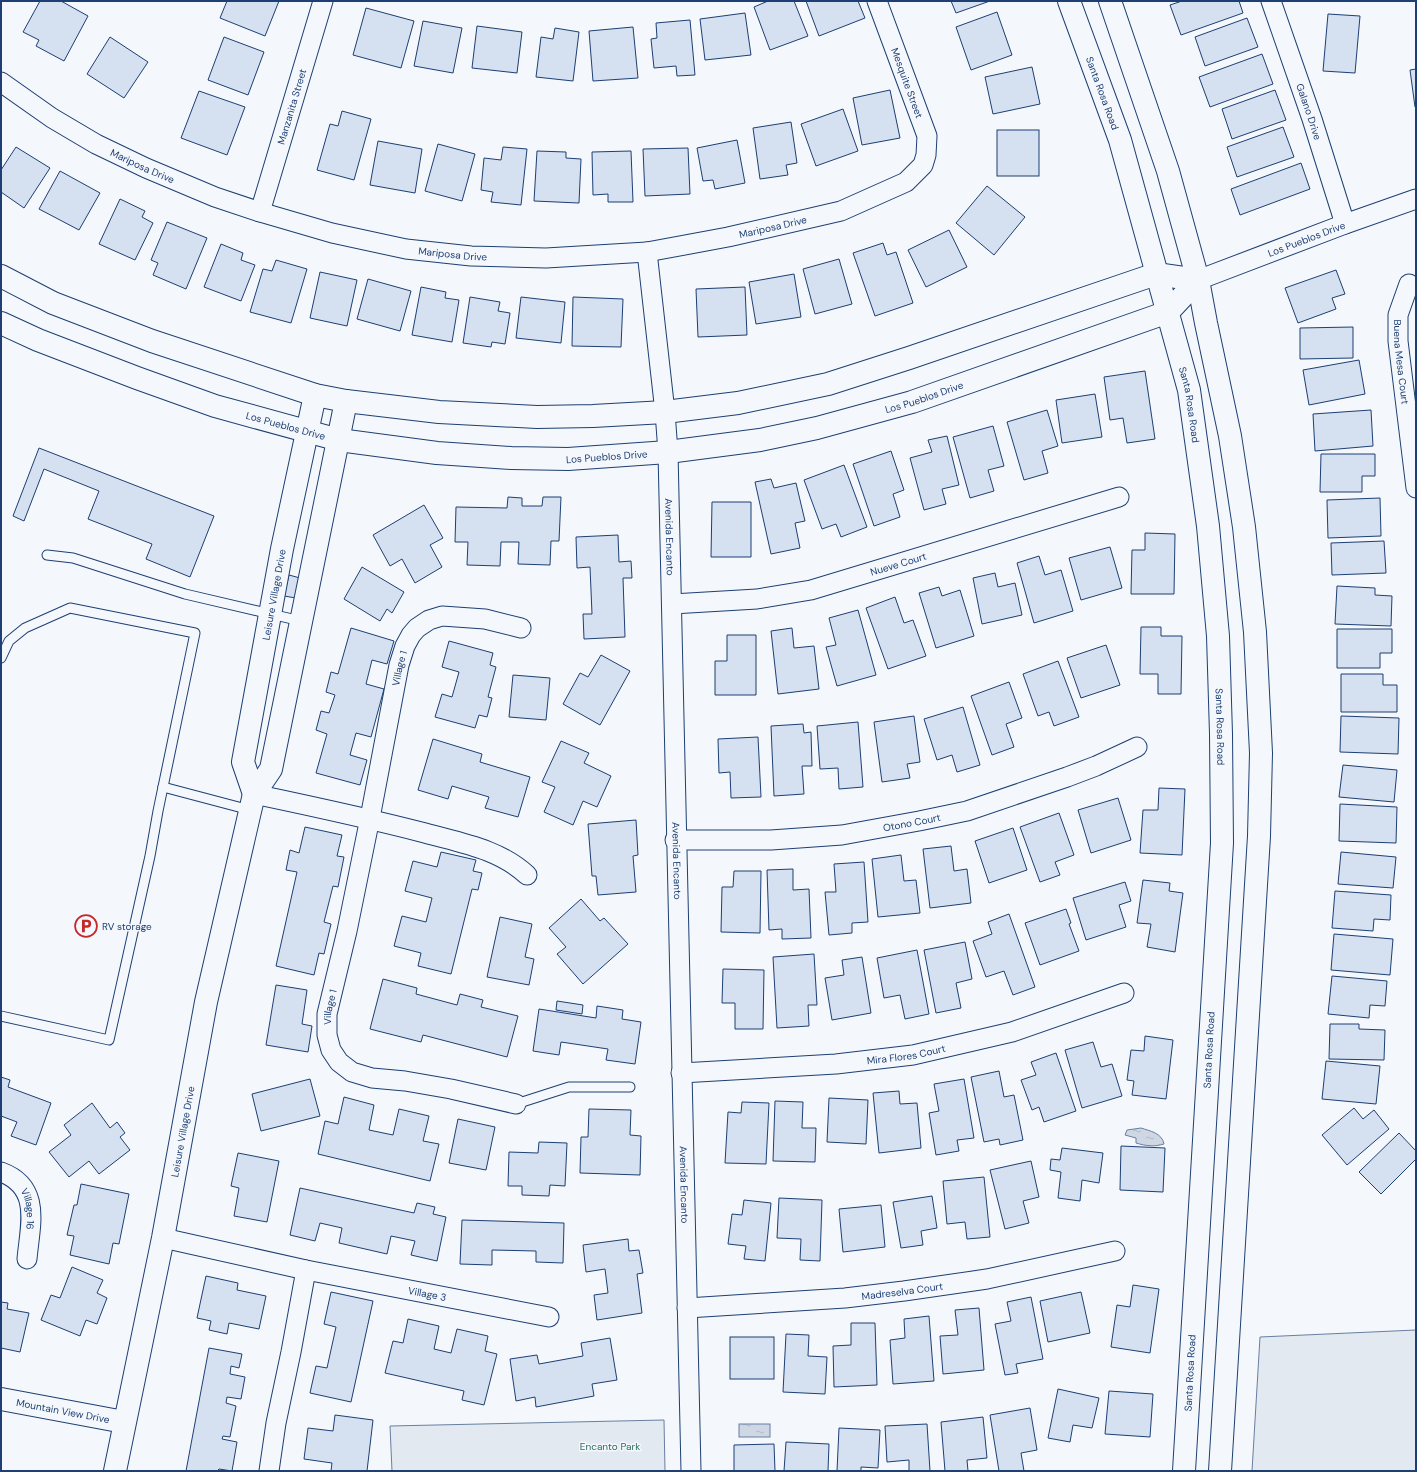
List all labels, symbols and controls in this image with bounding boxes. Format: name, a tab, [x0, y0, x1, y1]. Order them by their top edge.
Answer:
street label: Mesquite Street	[888, 46, 926, 120]
street label: Santa Rosa Road	[1083, 55, 1122, 131]
street label: Manzanita Street	[274, 67, 309, 146]
street label: Galano Drive	[1294, 82, 1325, 142]
street label: Mariposa Drive	[108, 145, 177, 186]
street label: Mariposa Drive	[738, 213, 808, 241]
street label: Los Pueblos Drive	[1266, 218, 1347, 259]
street label: Mariposa Drive	[418, 244, 488, 263]
street label: Buena Mesa Court	[1392, 320, 1412, 405]
street label: Santa Rosa Road	[1176, 365, 1203, 444]
street label: Los Pueblos Drive	[883, 378, 965, 416]
street label: Los Pueblos Drive	[245, 408, 327, 443]
street label: Los Pueblos Drive	[565, 447, 648, 466]
street label: Avenida Encanto	[663, 498, 677, 576]
street label: Leisure Village Drive	[259, 548, 288, 641]
street label: Nueve Court	[869, 549, 928, 578]
street label: Village 1	[389, 649, 410, 687]
street label: Santa Rosa Road	[1213, 688, 1228, 765]
street label: Otono Court	[882, 810, 942, 834]
street label: Avenida Encanto	[670, 822, 685, 900]
parking icon: RV storage	[73, 913, 99, 939]
place label: RV storage	[102, 920, 152, 933]
street label: Village 1	[321, 988, 339, 1025]
street label: Santa Rosa Road	[1200, 1011, 1218, 1089]
street label: Mira Flores Court	[866, 1041, 947, 1067]
street label: Leisure Village Drive	[168, 1085, 197, 1178]
street label: Avenida Encanto	[677, 1146, 692, 1224]
street label: Village 16	[18, 1186, 38, 1230]
street label: Madreselva Court	[861, 1279, 944, 1302]
street label: Village 3	[407, 1283, 448, 1304]
street label: Santa Rosa Road	[1181, 1334, 1199, 1412]
street label: Mountain View Drive	[15, 1395, 111, 1426]
park label: Encanto Park	[580, 1440, 640, 1453]

